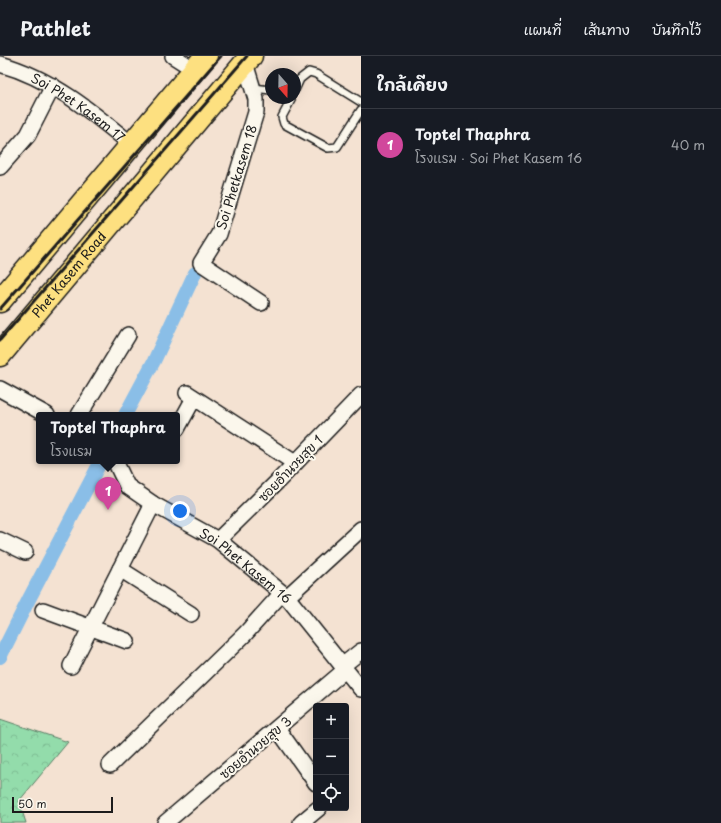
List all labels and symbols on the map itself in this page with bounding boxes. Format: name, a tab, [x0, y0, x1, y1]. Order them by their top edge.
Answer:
street label: Soi Phet Kasem 17	[28, 67, 130, 146]
north arrow	[265, 68, 301, 104]
street label: Soi Phetkasem 18	[211, 122, 261, 232]
street label: Phet Kasem Road	[26, 227, 110, 321]
street label: ซอยอำนวยสุข 1	[253, 430, 328, 506]
pin: 1	[95, 477, 121, 510]
your location	[170, 501, 190, 521]
street label: Soi Phet Kasem 16	[197, 522, 296, 607]
street label: ซอยอำนวยสุข 3	[215, 711, 296, 784]
scale bar	[12, 795, 113, 814]

